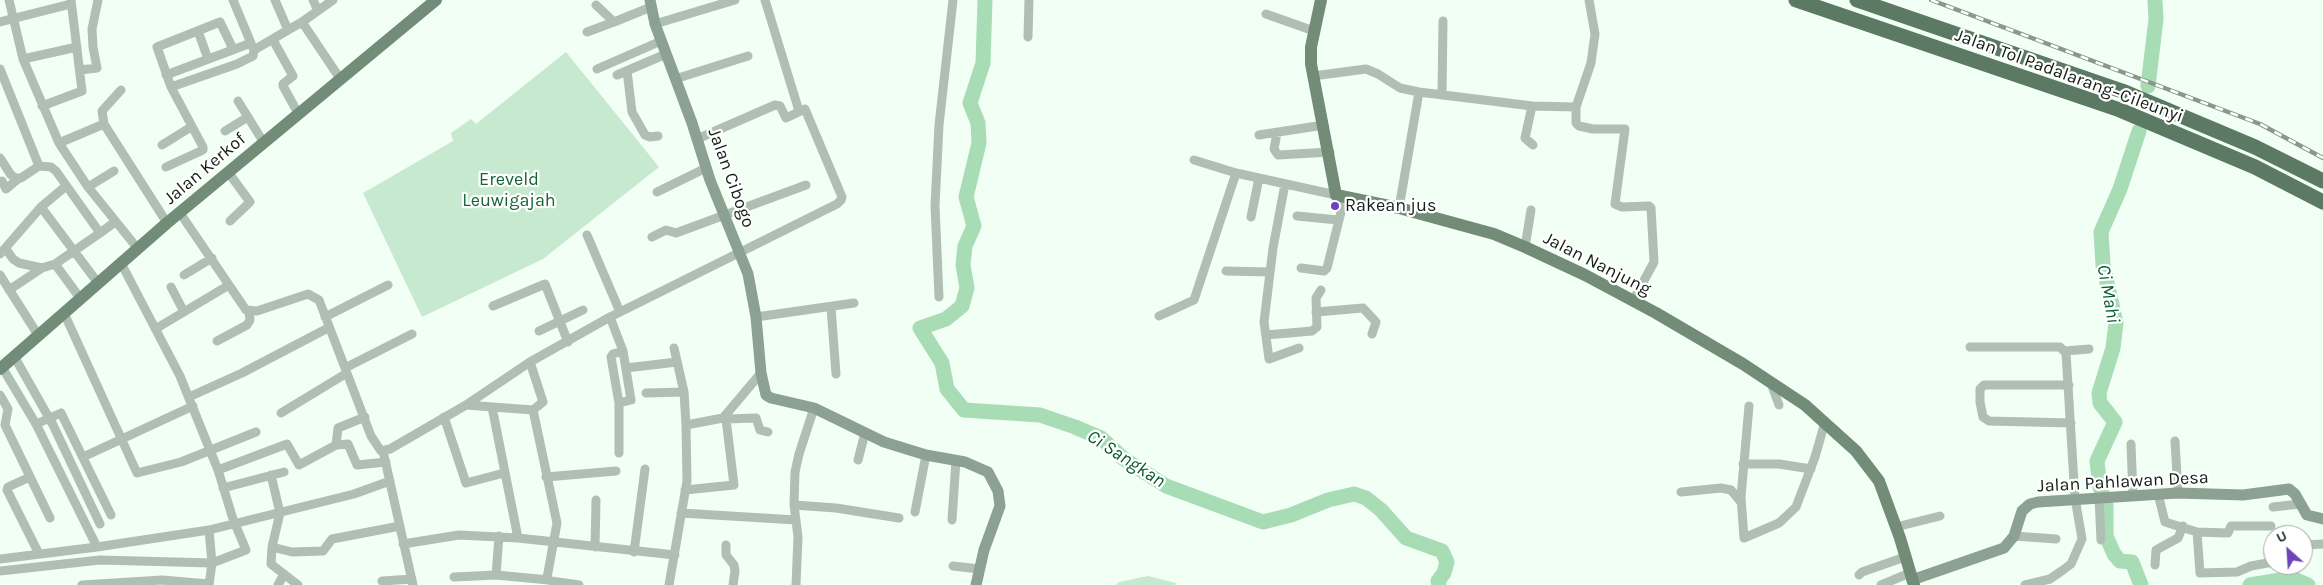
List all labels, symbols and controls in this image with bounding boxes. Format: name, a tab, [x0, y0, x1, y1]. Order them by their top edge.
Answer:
street label: Jalan Tol Padalarang–Cileunyi	[1952, 25, 2186, 127]
street label: Jalan Cibogo	[703, 125, 759, 231]
street label: Jalan Kerkof	[160, 129, 250, 209]
park label: Ereveld Leuwigajah	[462, 169, 556, 212]
place label: Rakean jus	[1345, 195, 1436, 217]
marker: Rakean jus	[1329, 200, 1341, 212]
street label: Jalan Nanjung	[1540, 228, 1654, 300]
water label: Ci Mahi	[2092, 263, 2124, 325]
water label: Ci Sangkan	[1082, 425, 1170, 493]
street label: Jalan Pahlawan Desa	[2037, 467, 2209, 497]
north arrow	[2263, 525, 2313, 575]
text: U	[2274, 527, 2290, 547]

